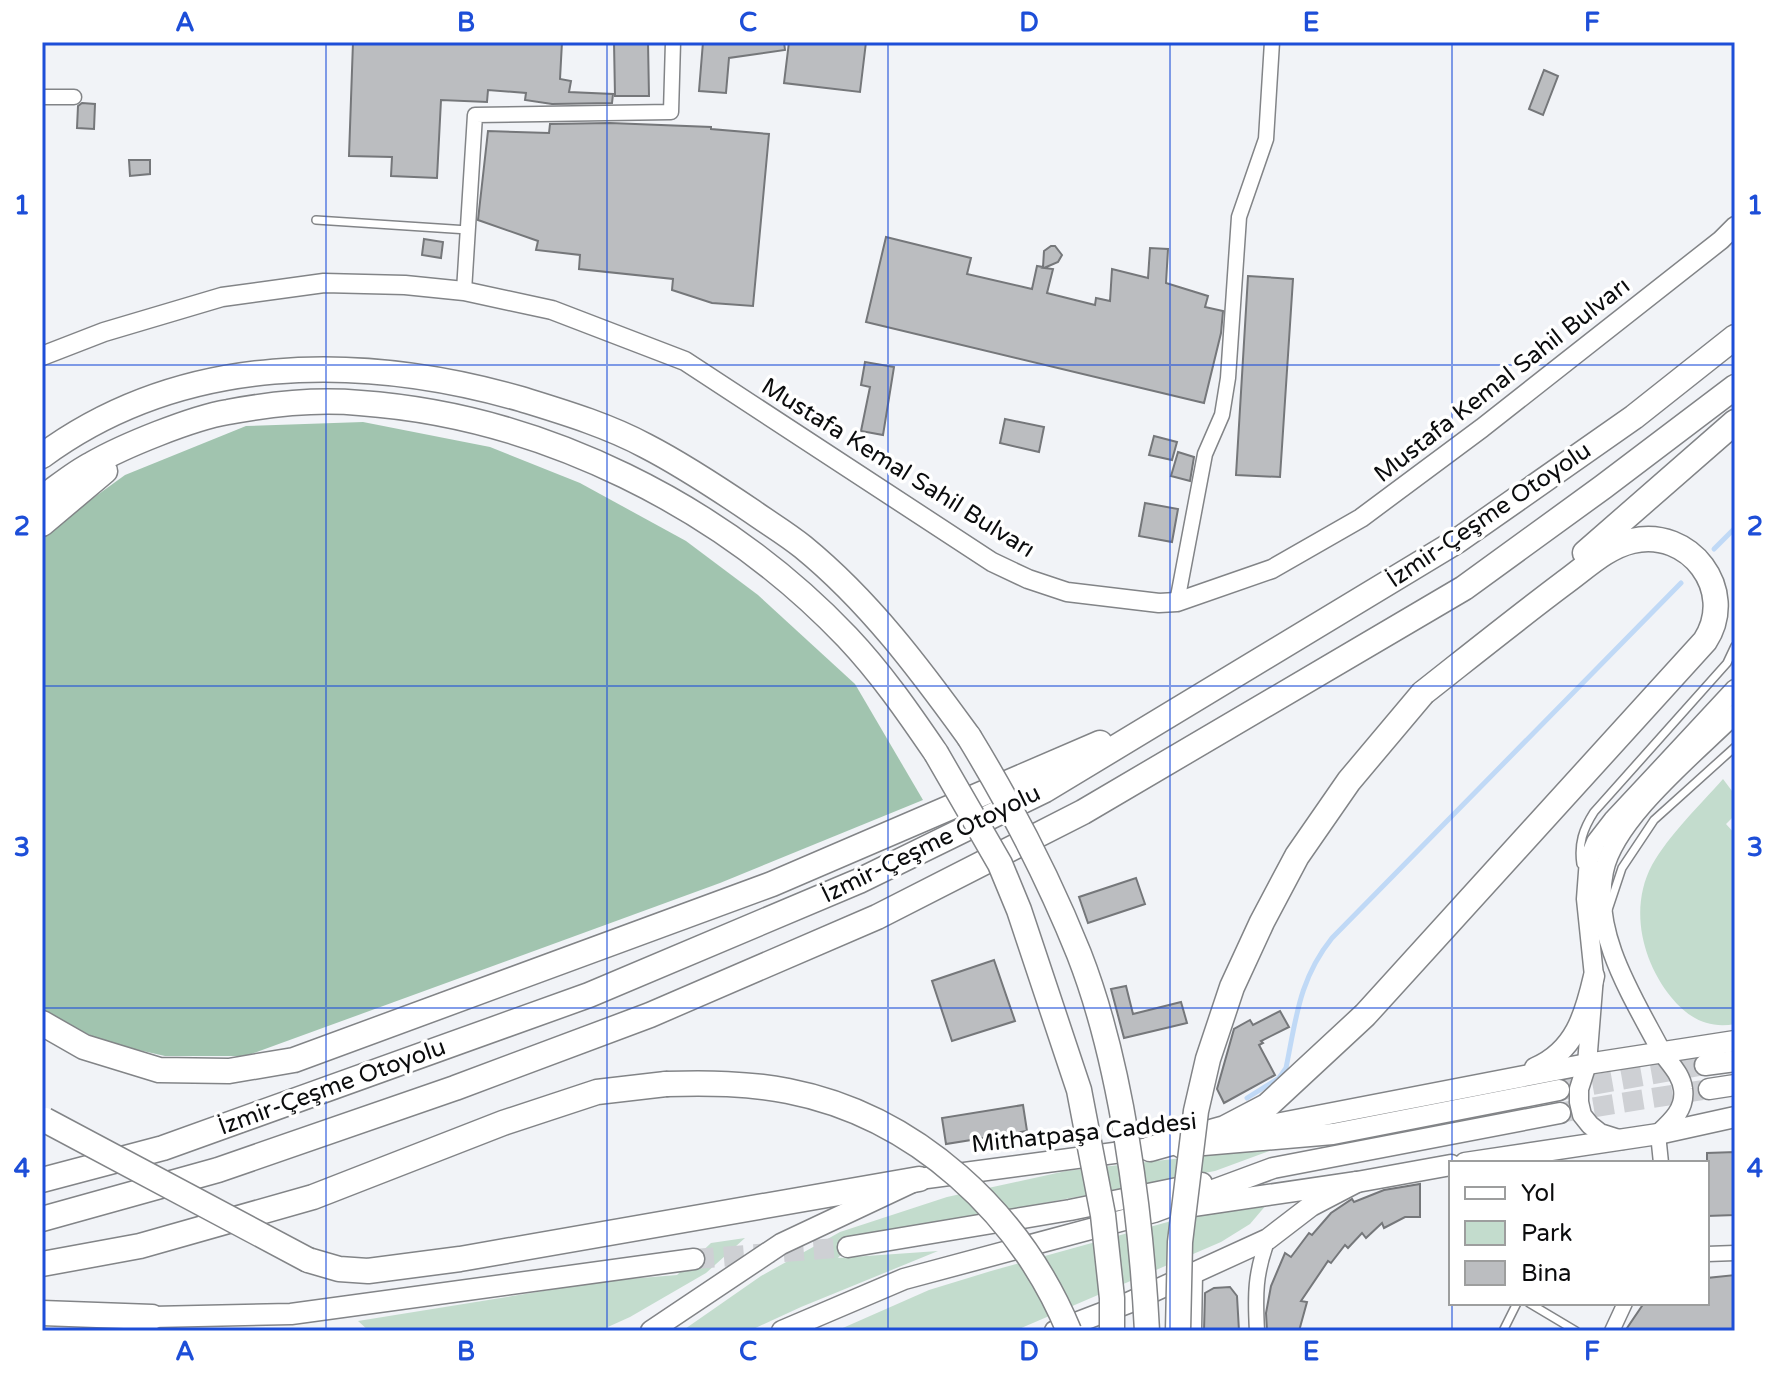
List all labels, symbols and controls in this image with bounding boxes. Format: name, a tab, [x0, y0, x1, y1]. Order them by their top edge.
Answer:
text: A	[175, 7, 195, 38]
text: B	[457, 7, 475, 38]
text: C	[739, 7, 757, 38]
text: D	[1019, 7, 1039, 38]
text: E	[1303, 7, 1319, 38]
text: F	[1584, 7, 1600, 38]
text: 1	[14, 190, 30, 221]
text: 1	[1747, 190, 1763, 221]
street label: Mustafa Kemal Sahil Bulvarı	[1368, 271, 1636, 489]
street label: Mustafa Kemal Sahil Bulvarı	[756, 372, 1040, 564]
street label: İzmir-Çeşme Otoyolu	[1381, 436, 1597, 594]
text: 2	[14, 511, 30, 542]
text: 2	[1747, 511, 1763, 542]
street label: İzmir-Çeşme Otoyolu	[817, 778, 1045, 910]
text: 3	[14, 832, 30, 863]
text: 3	[1747, 832, 1763, 863]
street label: İzmir-Çeşme Otoyolu	[214, 1032, 450, 1142]
street label: Mithatpaşa Caddesi	[970, 1107, 1198, 1159]
text: 4	[14, 1153, 30, 1184]
text: 4	[1747, 1153, 1763, 1184]
legend	[1449, 1161, 1709, 1305]
text: Yol	[1521, 1179, 1555, 1208]
text: Park	[1521, 1219, 1572, 1248]
text: Bina	[1521, 1259, 1572, 1288]
text: A	[175, 1336, 195, 1367]
text: B	[457, 1336, 475, 1367]
text: C	[739, 1336, 757, 1367]
text: D	[1019, 1336, 1039, 1367]
text: E	[1303, 1336, 1319, 1367]
text: F	[1584, 1336, 1600, 1367]

